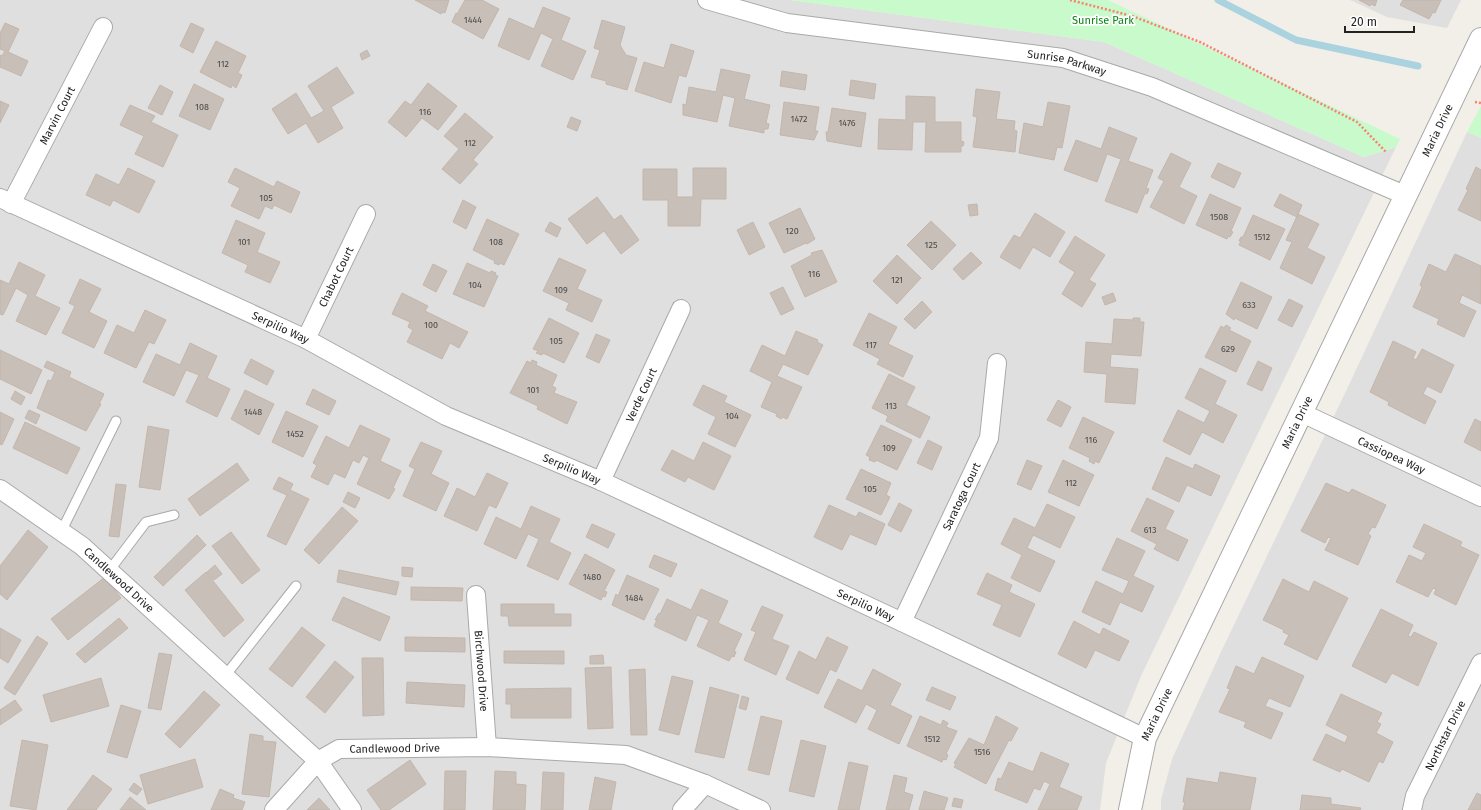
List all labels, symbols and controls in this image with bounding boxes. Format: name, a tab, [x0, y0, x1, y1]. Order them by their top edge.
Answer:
scale bar	[1345, 8, 1414, 34]
park label: Sunrise Park	[1072, 14, 1134, 27]
house number: 1444	[464, 15, 482, 25]
text: 20 m	[1351, 15, 1377, 29]
street label: Sunrise Parkway	[1027, 47, 1108, 78]
house number: 112	[217, 59, 229, 69]
street label: Marvin Court	[37, 84, 78, 147]
house number: 108	[195, 102, 209, 112]
street label: Maria Drive	[1419, 102, 1455, 158]
house number: 116	[419, 107, 431, 117]
house number: 1472	[791, 114, 807, 124]
house number: 1476	[838, 118, 856, 128]
house number: 112	[464, 138, 476, 148]
house number: 105	[259, 193, 273, 203]
house number: 1508	[1210, 212, 1228, 222]
house number: 120	[785, 226, 799, 236]
house number: 1512	[1254, 232, 1270, 242]
house number: 101	[238, 237, 250, 247]
house number: 108	[489, 237, 503, 247]
house number: 125	[925, 240, 938, 250]
street label: Chabot Court	[316, 244, 356, 309]
house number: 116	[808, 269, 820, 279]
house number: 121	[891, 275, 903, 285]
house number: 104	[468, 280, 482, 290]
house number: 109	[554, 285, 568, 295]
house number: 633	[1242, 300, 1256, 310]
street label: Serpilio Way	[250, 309, 312, 346]
house number: 100	[424, 320, 438, 330]
house number: 105	[549, 336, 563, 346]
house number: 117	[865, 340, 877, 350]
house number: 629	[1221, 344, 1235, 354]
street label: Verde Court	[623, 366, 659, 424]
house number: 101	[527, 385, 539, 395]
street label: Maria Drive	[1279, 394, 1315, 450]
house number: 113	[885, 401, 897, 411]
house number: 1448	[244, 407, 262, 417]
house number: 104	[725, 411, 739, 421]
house number: 1452	[286, 429, 304, 439]
street label: Cassiopea Way	[1356, 434, 1428, 477]
house number: 116	[1085, 435, 1097, 445]
house number: 109	[882, 443, 896, 453]
street label: Serpilio Way	[541, 451, 603, 487]
street label: Saratoga Court	[940, 460, 983, 532]
house number: 112	[1065, 478, 1077, 488]
house number: 105	[863, 484, 877, 494]
house number: 613	[1144, 525, 1156, 535]
street label: Candlewood Drive	[81, 545, 157, 615]
house number: 1480	[583, 572, 601, 582]
street label: Serpilio Way	[835, 586, 897, 624]
house number: 1484	[625, 593, 643, 603]
street label: Birchwood Drive	[472, 630, 491, 712]
street label: Maria Drive	[1138, 686, 1175, 742]
street label: Northstar Drive	[1422, 698, 1468, 773]
house number: 1512	[924, 734, 940, 744]
street label: Candlewood Drive	[349, 741, 440, 755]
house number: 1516	[974, 747, 991, 757]

